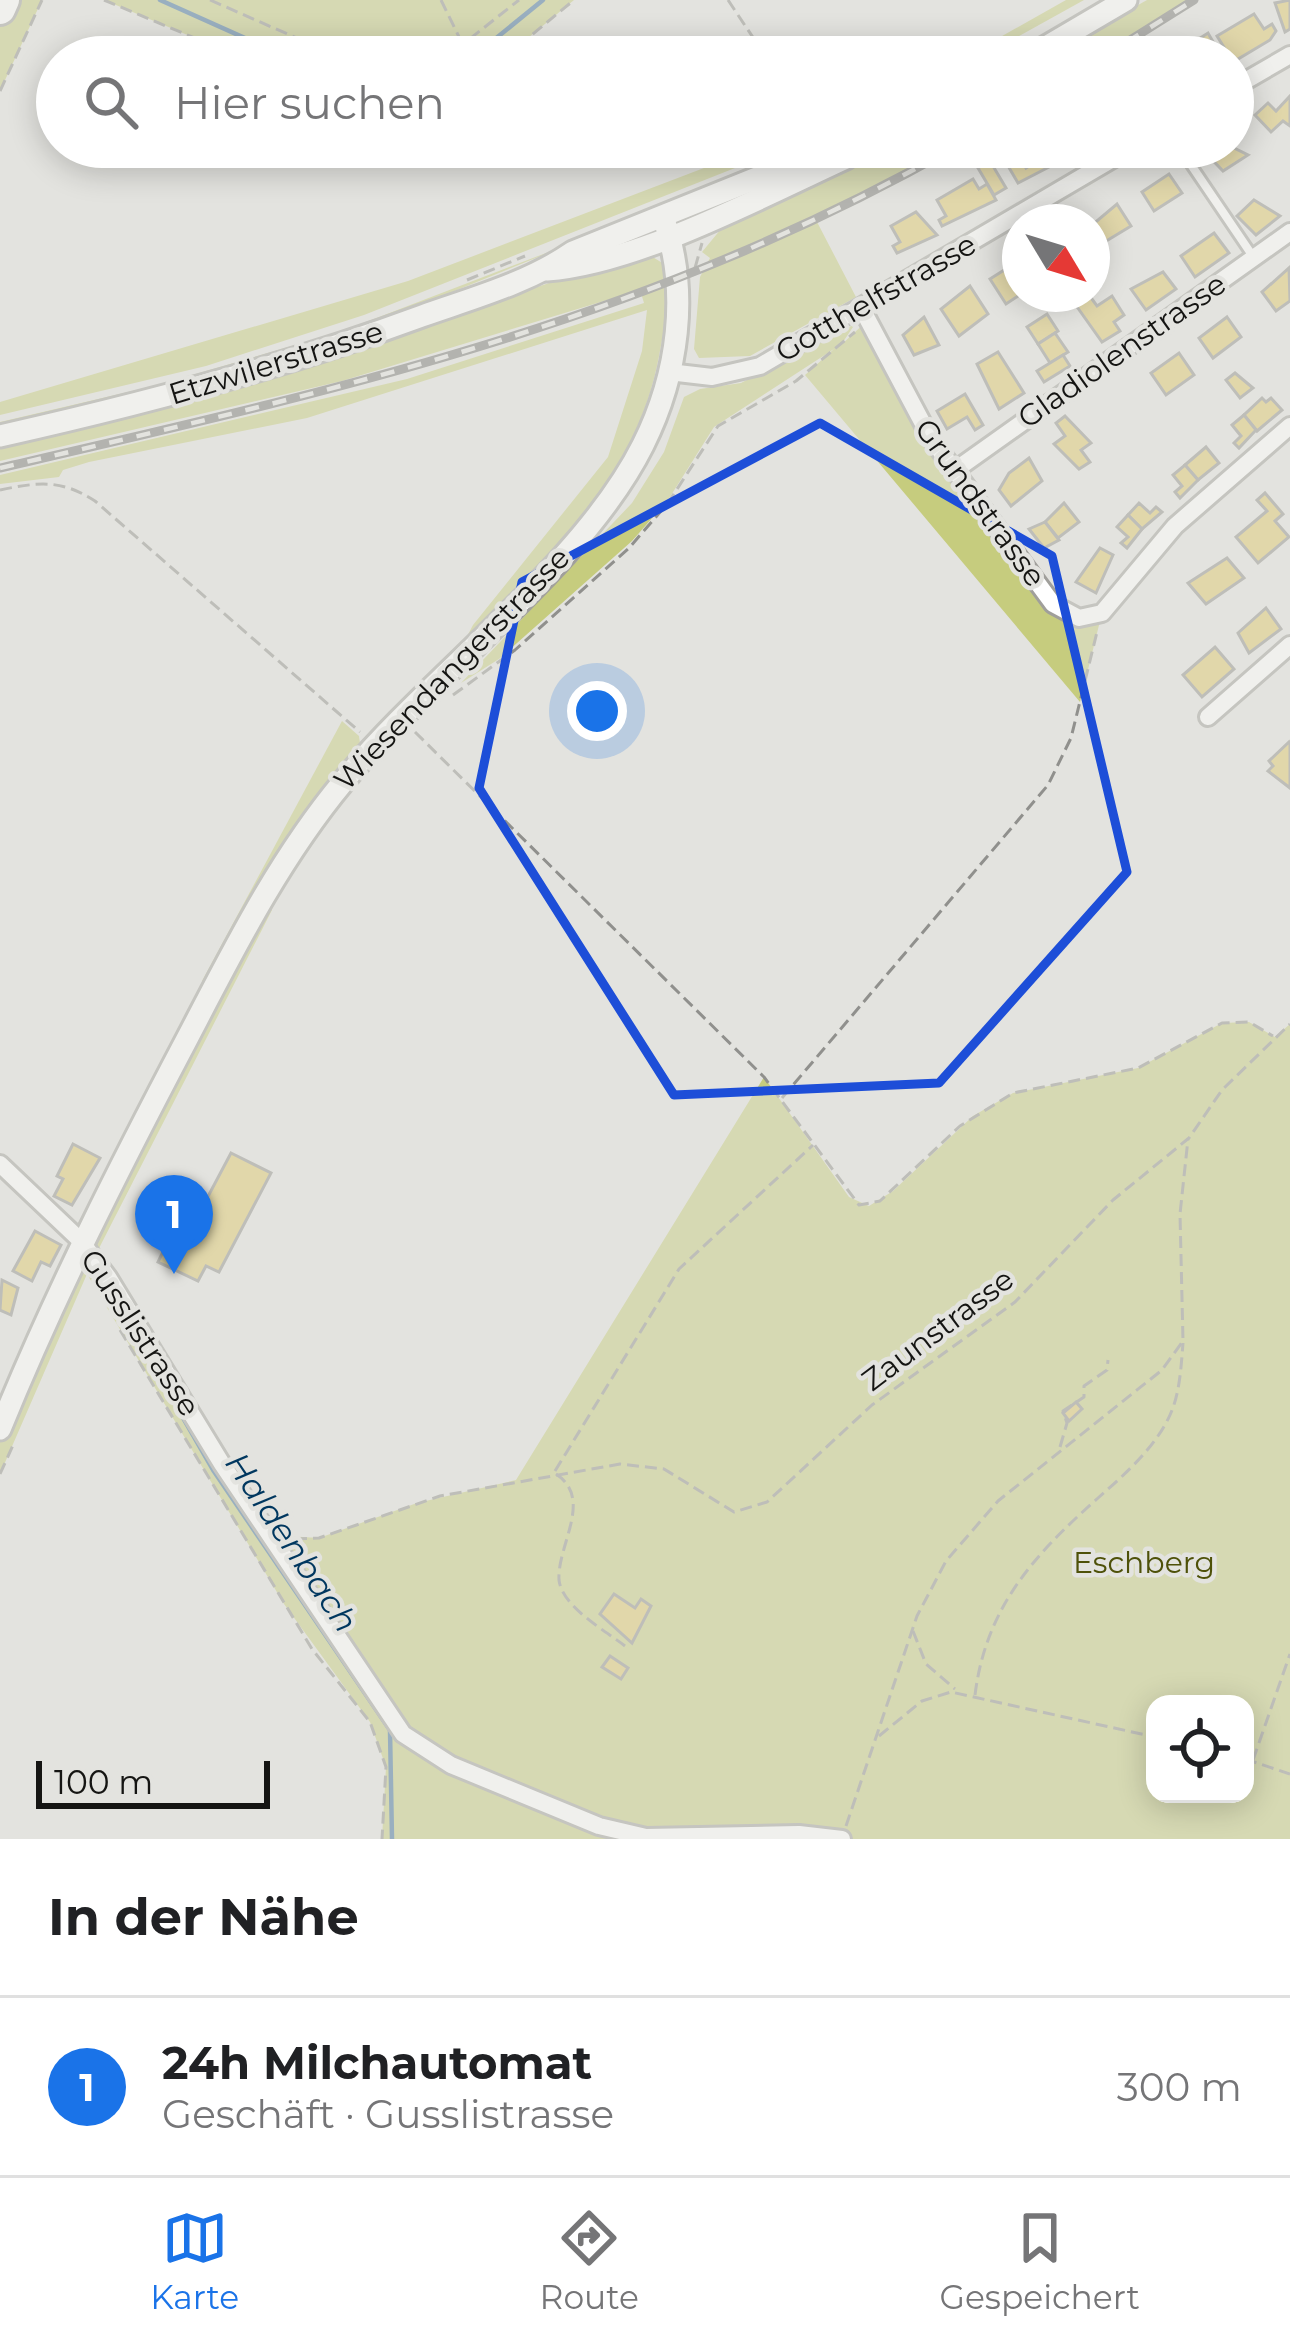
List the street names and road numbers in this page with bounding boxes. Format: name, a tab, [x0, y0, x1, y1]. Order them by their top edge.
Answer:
street label: Gotthelfstrasse	[769, 225, 983, 370]
street label: Gladiolenstrasse	[1011, 265, 1233, 436]
street label: Etzwilerstrasse	[164, 312, 387, 413]
street label: Grundstrasse	[907, 411, 1054, 594]
street label: Wiesendangerstrasse	[326, 539, 577, 798]
street label: Gusslistrasse	[73, 1242, 208, 1423]
street label: Zaunstrasse	[855, 1261, 1021, 1399]

